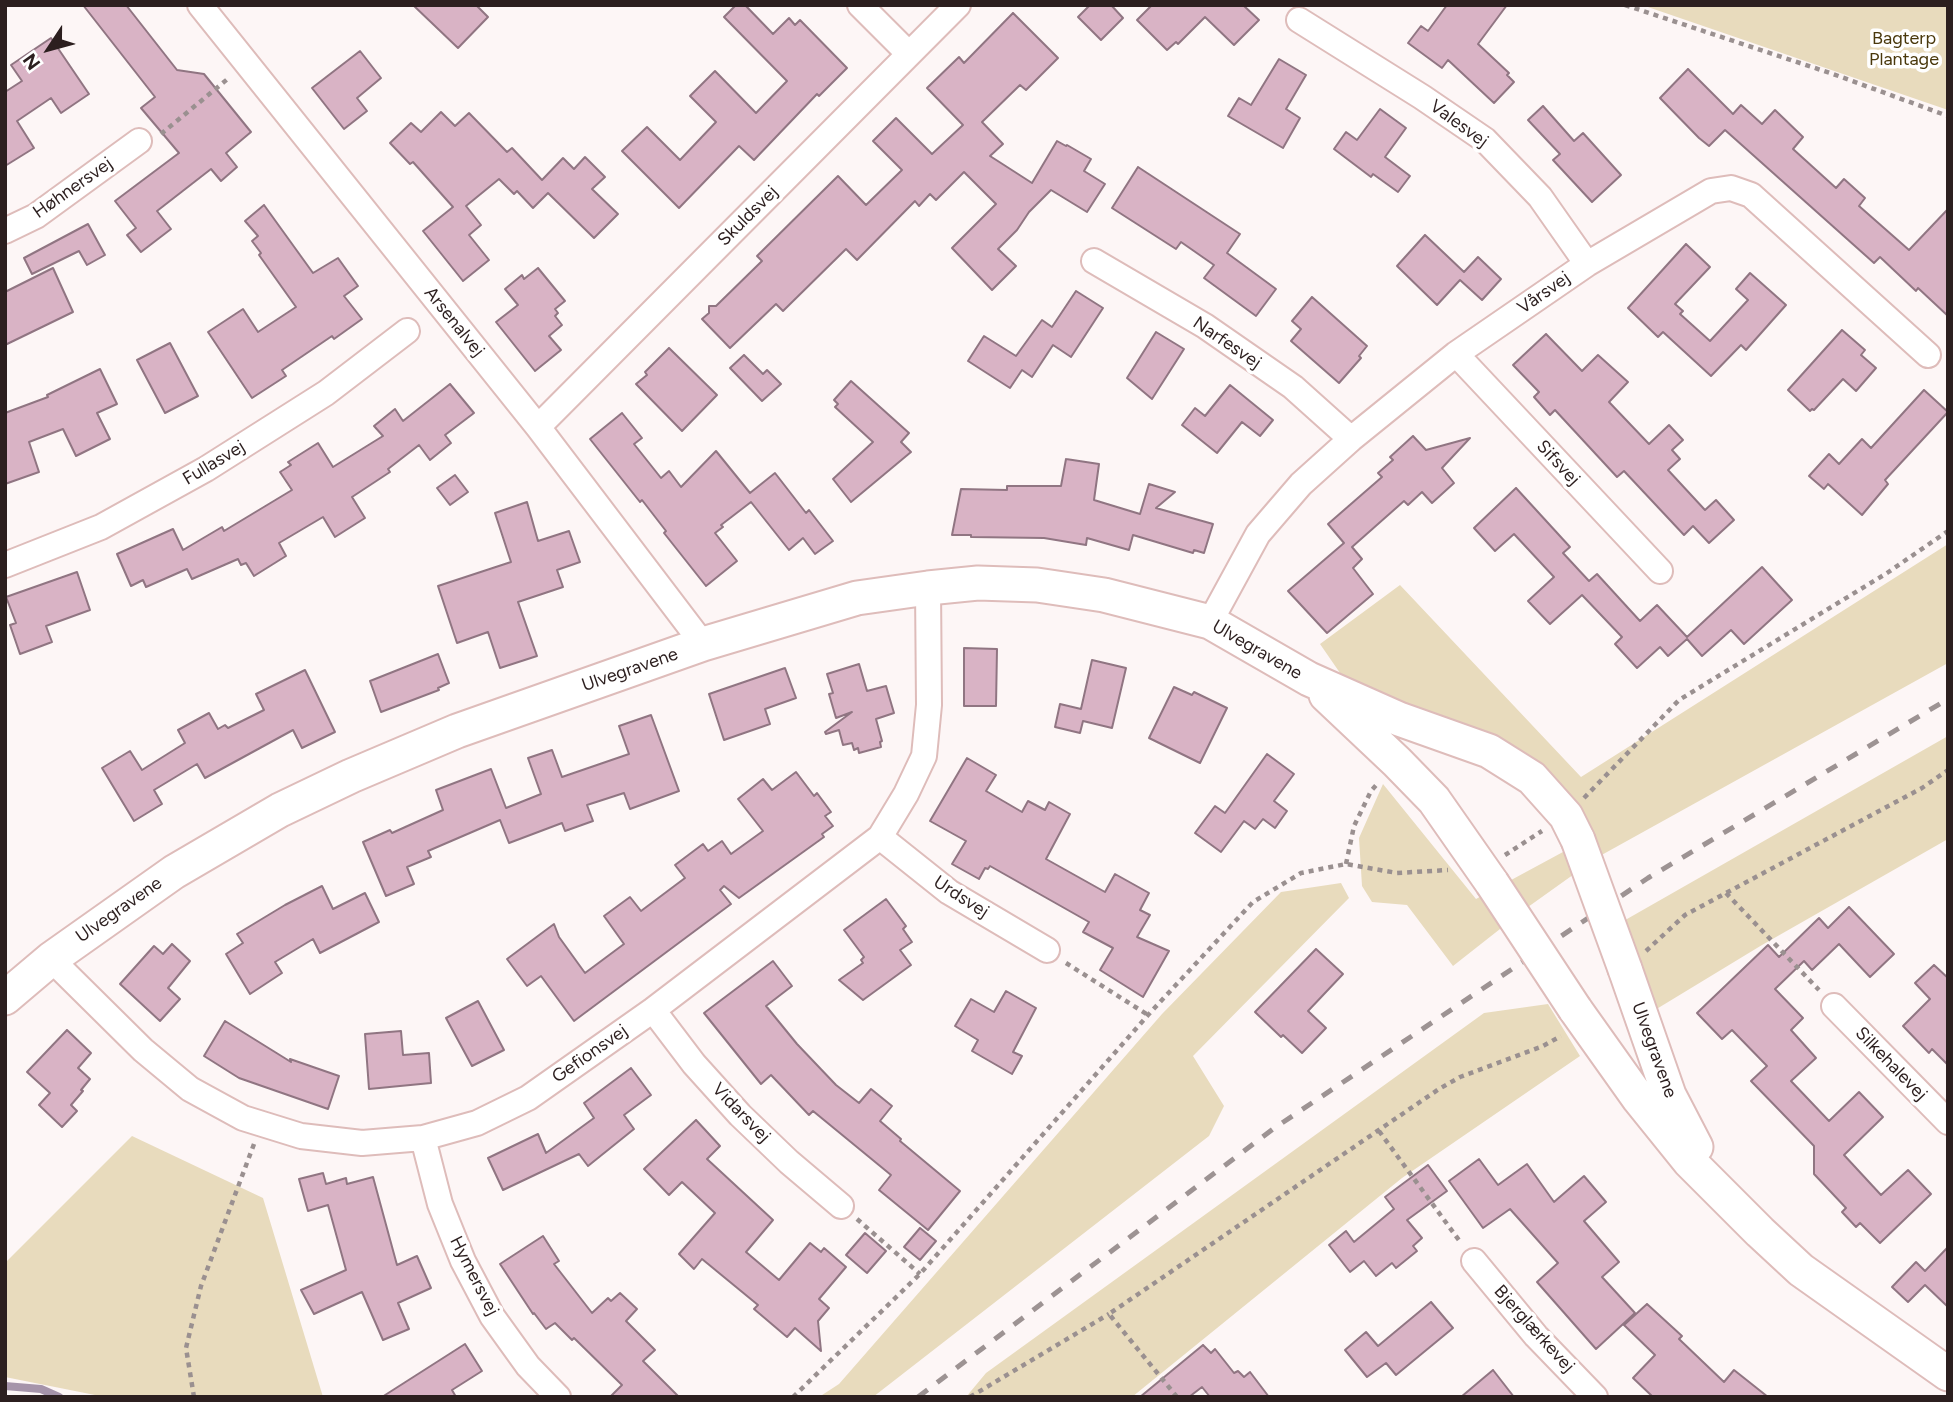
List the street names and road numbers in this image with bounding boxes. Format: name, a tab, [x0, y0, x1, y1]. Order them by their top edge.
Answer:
street label: Valesvej	[1426, 96, 1492, 152]
street label: Høhnersvej	[29, 153, 117, 223]
street label: Skuldsvej	[713, 181, 783, 251]
street label: Vårsvej	[1514, 267, 1574, 319]
street label: Arsenalvej	[419, 283, 489, 361]
street label: Narfesvej	[1189, 312, 1265, 374]
street label: Fullasvej	[179, 436, 249, 490]
street label: Sifsvej	[1532, 436, 1584, 490]
street label: Ulvegravene	[1208, 616, 1306, 684]
street label: Ulvegravene	[579, 643, 681, 697]
street label: Urdsvej	[929, 871, 993, 923]
street label: Ulvegravene	[72, 872, 166, 948]
street label: Ulvegravene	[1627, 999, 1681, 1101]
street label: Gefionsvej	[548, 1020, 632, 1088]
street label: Silkehalevej	[1851, 1023, 1931, 1105]
street label: Vidarsvej	[707, 1079, 775, 1147]
street label: Hymersvej	[445, 1233, 503, 1319]
street label: Bjerglærkevej	[1489, 1281, 1579, 1377]

